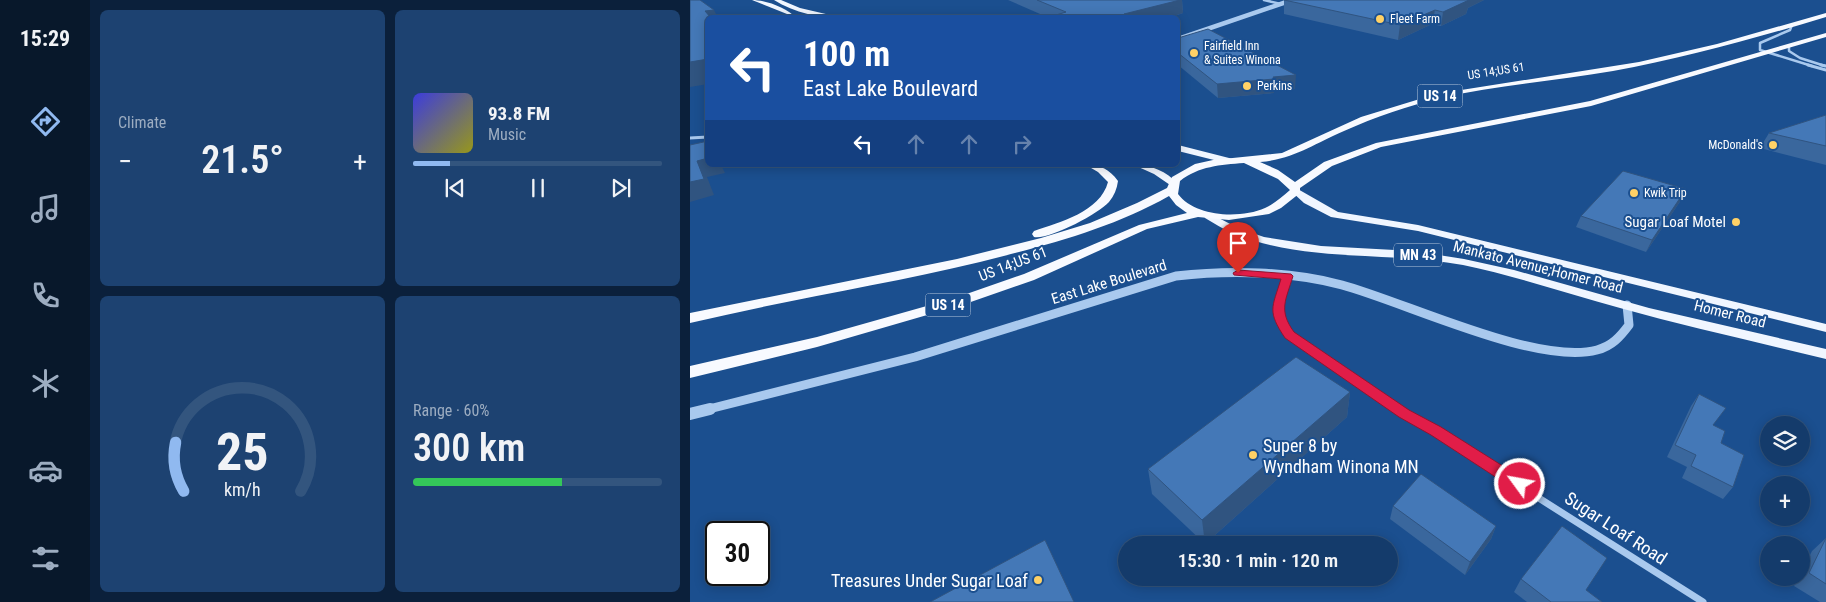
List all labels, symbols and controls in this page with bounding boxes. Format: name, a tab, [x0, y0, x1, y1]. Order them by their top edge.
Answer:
place label: Fleet Farm	[1390, 12, 1440, 26]
marker: Fleet Farm	[1374, 13, 1386, 25]
text: 15:29	[20, 26, 70, 51]
text: 100 m	[803, 34, 890, 75]
icon: left	[720, 35, 785, 100]
place label: Fairfield Inn & Suites Winona	[1204, 39, 1281, 67]
marker: Fairfield Inn & Suites Winona	[1188, 47, 1200, 59]
street label: US 14;US 61	[1466, 60, 1526, 82]
text: East Lake Boulevard	[803, 76, 978, 101]
place label: Perkins	[1257, 79, 1292, 93]
marker: Perkins	[1241, 80, 1253, 92]
road number: US 14	[1418, 84, 1462, 108]
text: 93.8 FM	[488, 102, 550, 125]
icon: directions	[28, 104, 63, 139]
text: Climate	[118, 113, 166, 132]
text: Music	[488, 125, 526, 144]
icon: left	[849, 130, 877, 158]
icon: ahead	[902, 130, 930, 158]
icon: ahead	[955, 130, 983, 158]
icon: right	[1008, 130, 1036, 158]
text: 21.5°	[201, 138, 284, 182]
place label: McDonald's	[1708, 138, 1763, 152]
marker: McDonald's	[1767, 139, 1779, 151]
text: −	[118, 145, 132, 178]
text: +	[353, 145, 367, 178]
icon: previous	[441, 174, 469, 202]
icon: pause	[524, 174, 552, 202]
icon: next	[607, 174, 635, 202]
place label: Kwik Trip	[1644, 186, 1687, 200]
marker: Kwik Trip	[1628, 187, 1640, 199]
icon: music	[28, 191, 63, 226]
place label: Sugar Loaf Motel	[1625, 213, 1726, 231]
marker: Sugar Loaf Motel	[1730, 216, 1742, 228]
pin	[1217, 222, 1259, 273]
icon: arrive	[1224, 229, 1252, 257]
street label: Mankato Avenue;Homer Road	[1451, 237, 1625, 297]
street label: US 14;US 61	[976, 243, 1050, 285]
road number: MN 43	[1394, 244, 1442, 266]
street label: East Lake Boulevard	[1049, 256, 1169, 308]
icon: phone	[28, 278, 63, 313]
road number: US 14	[926, 294, 970, 316]
street label: Homer Road	[1692, 296, 1768, 332]
icon: climate	[28, 366, 63, 401]
text: Range · 60%	[413, 401, 489, 420]
map controls	[1760, 416, 1810, 586]
button: layers	[1760, 416, 1810, 466]
text: 25	[216, 422, 269, 483]
text: 300 km	[413, 426, 525, 470]
place label: Super 8 by Wyndham Winona MN	[1263, 435, 1419, 477]
marker: Super 8 by Wyndham Winona MN	[1247, 449, 1259, 461]
icon: car	[28, 453, 63, 488]
position arrow	[1493, 457, 1545, 509]
button: +	[1760, 476, 1810, 526]
text: km/h	[224, 479, 261, 500]
street label: Sugar Loaf Road	[1561, 487, 1671, 569]
speed limit sign: 30	[705, 521, 770, 586]
button: −	[1760, 536, 1810, 586]
icon: filters	[28, 541, 63, 576]
text: 15:30 · 1 min · 120 m	[1178, 549, 1338, 572]
place label: Treasures Under Sugar Loaf	[831, 570, 1028, 591]
marker: Treasures Under Sugar Loaf	[1032, 574, 1044, 586]

